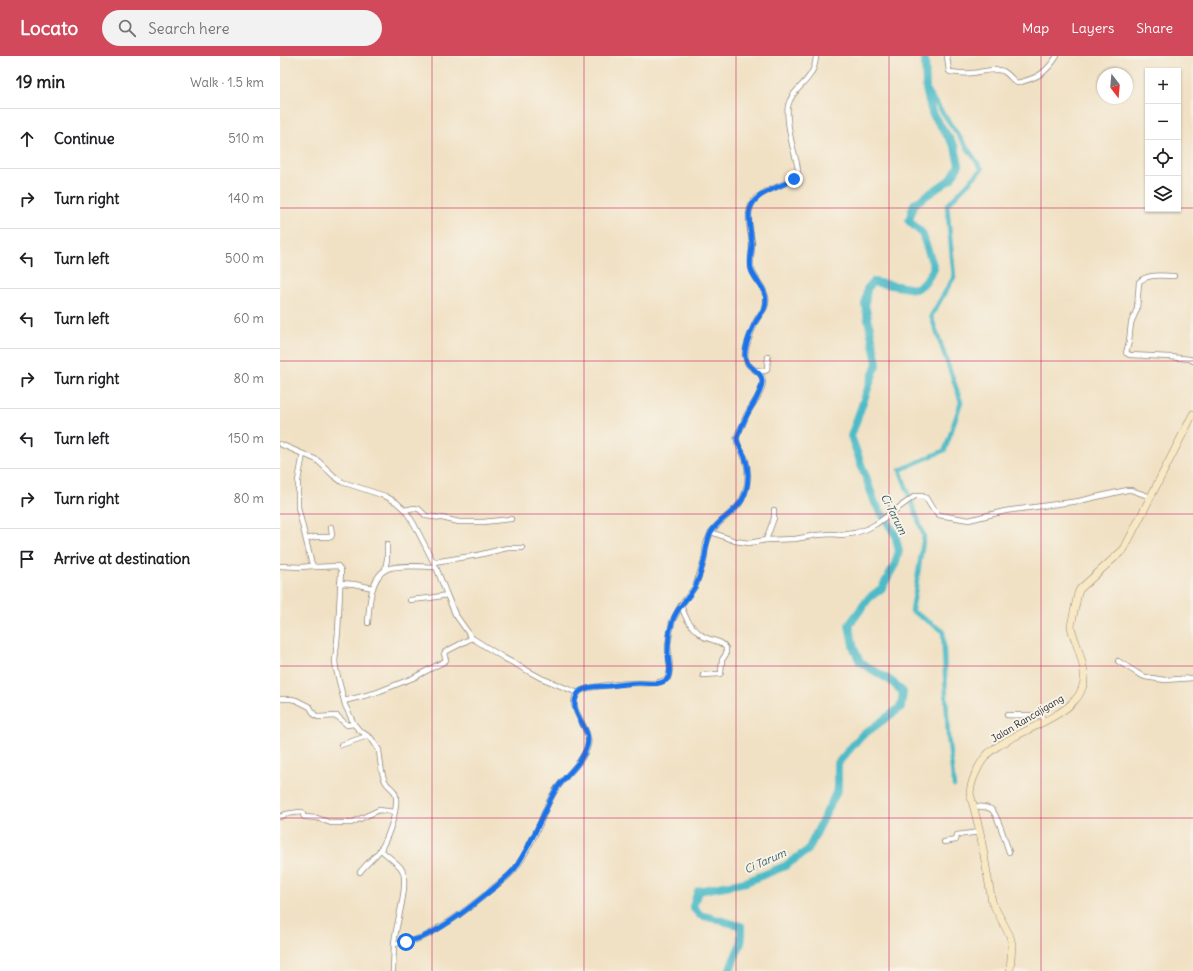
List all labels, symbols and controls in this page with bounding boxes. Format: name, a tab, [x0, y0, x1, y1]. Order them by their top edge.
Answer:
search box	[102, 10, 382, 46]
text: Locato	[20, 16, 78, 40]
icon: search	[116, 17, 138, 39]
text: Search here	[148, 19, 230, 38]
text: Map	[1022, 19, 1049, 37]
text: Layers	[1071, 19, 1114, 37]
text: Share	[1136, 19, 1173, 37]
north arrow	[1097, 68, 1133, 104]
map controls	[1145, 68, 1181, 212]
button: +	[1145, 68, 1181, 104]
text: 19 min	[16, 71, 65, 93]
text: Walk · 1.5 km	[190, 74, 264, 91]
button: −	[1145, 104, 1181, 140]
icon: ahead	[16, 128, 38, 150]
text: Continue	[54, 129, 115, 148]
text: 510 m	[228, 130, 264, 147]
button: locate	[1145, 140, 1181, 176]
route end	[785, 170, 803, 188]
button: layers	[1145, 176, 1181, 212]
icon: right	[16, 188, 38, 210]
text: Turn right	[54, 189, 119, 208]
text: 140 m	[228, 190, 264, 207]
icon: left	[16, 248, 38, 270]
text: Turn left	[54, 249, 109, 268]
text: 500 m	[225, 250, 264, 267]
icon: left	[16, 308, 38, 330]
text: Turn left	[54, 309, 109, 328]
text: 60 m	[233, 310, 264, 327]
icon: right	[16, 368, 38, 390]
text: Turn right	[54, 369, 119, 388]
text: 80 m	[233, 370, 264, 387]
icon: left	[16, 428, 38, 450]
text: Turn left	[54, 429, 109, 448]
text: 150 m	[228, 430, 264, 447]
icon: right	[16, 488, 38, 510]
text: Turn right	[54, 489, 119, 508]
text: 80 m	[233, 490, 264, 507]
water label: Ci Tarum	[878, 491, 910, 537]
icon: arrive	[16, 548, 38, 570]
text: Arrive at destination	[54, 549, 190, 568]
street label: Jalan Rancajigang	[989, 692, 1066, 745]
water label: Ci Tarum	[742, 845, 788, 876]
route start	[397, 933, 415, 951]

